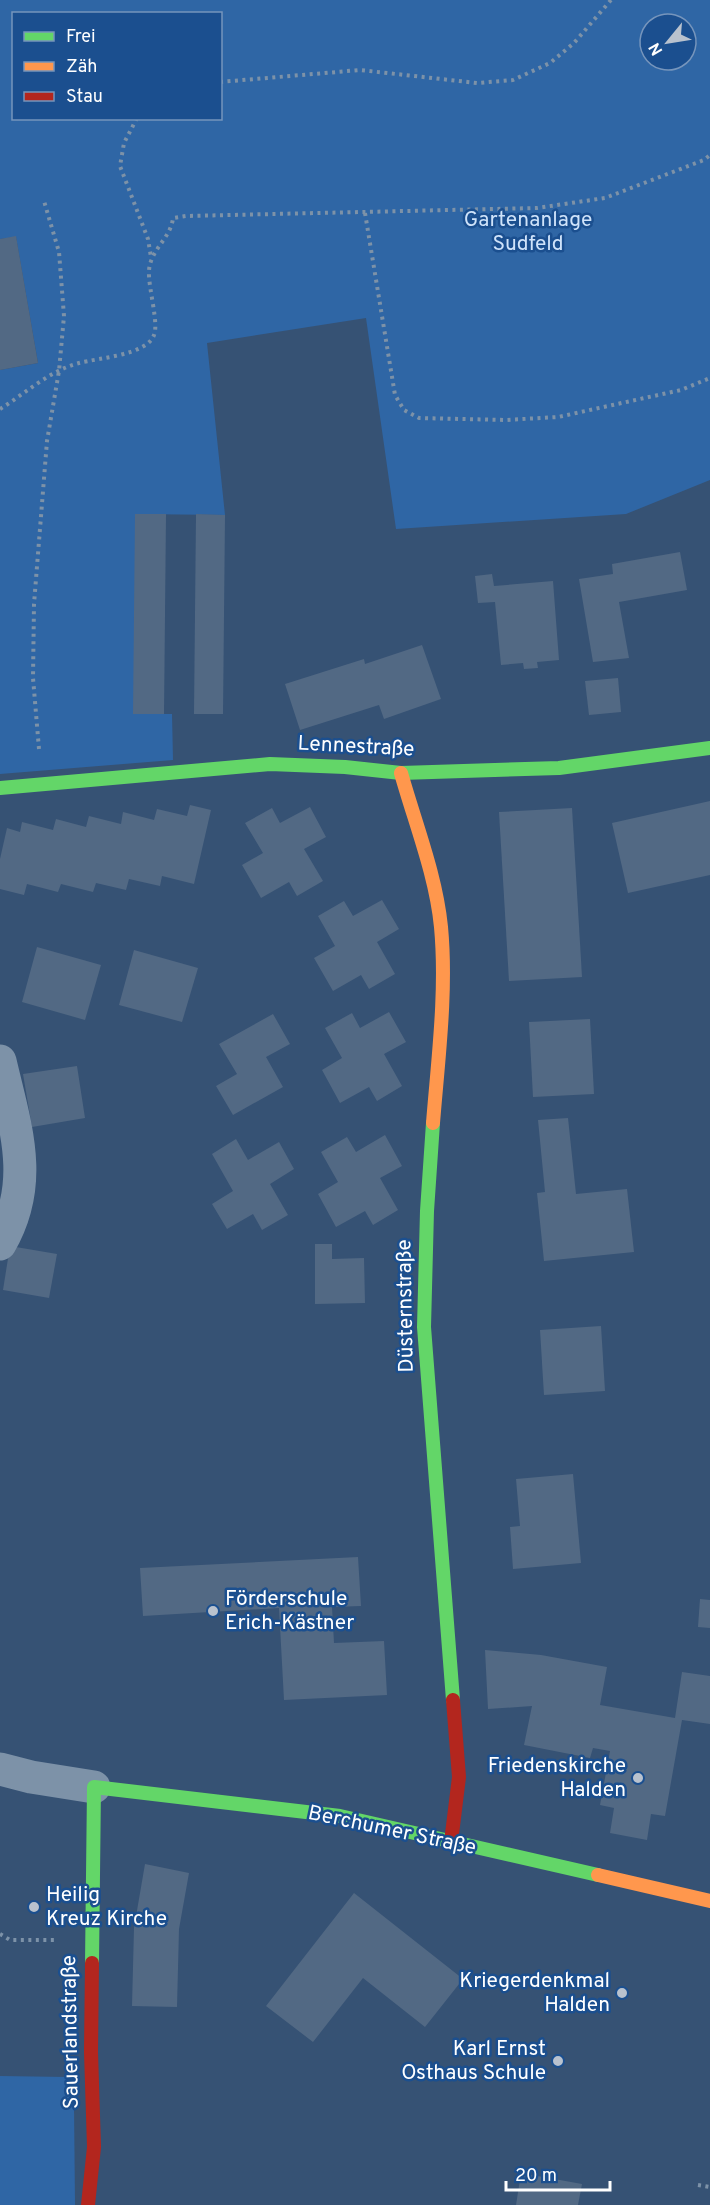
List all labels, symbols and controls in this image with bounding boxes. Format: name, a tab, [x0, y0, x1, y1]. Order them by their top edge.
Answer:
legend	[12, 12, 222, 120]
north arrow	[638, 12, 698, 72]
text: Frei	[66, 26, 96, 49]
text: N	[645, 39, 668, 58]
text: Zäh	[66, 56, 97, 79]
text: Stau	[66, 86, 103, 109]
park label: Gartenanlage Sudfeld	[464, 207, 592, 258]
street label: Lennestraße	[297, 730, 415, 764]
street label: Düsternstraße	[391, 1239, 421, 1373]
place label: Förderschule Erich-Kästner	[225, 1586, 355, 1637]
marker: Förderschule Erich-Kästner	[206, 1604, 220, 1618]
place label: Friedenskirche Halden	[488, 1753, 626, 1804]
marker: Friedenskirche Halden	[631, 1771, 645, 1785]
street label: Berchumer Straße	[305, 1800, 479, 1862]
place label: Heilig Kreuz Kirche	[46, 1882, 167, 1933]
marker: Heilig Kreuz Kirche	[27, 1900, 41, 1914]
street label: Sauerlandstraße	[56, 1955, 86, 2109]
place label: Kriegerdenkmal Halden	[459, 1968, 610, 2019]
marker: Kriegerdenkmal Halden	[615, 1986, 629, 2000]
place label: Karl Ernst Osthaus Schule	[401, 2036, 546, 2087]
marker: Karl Ernst Osthaus Schule	[551, 2054, 565, 2068]
scale bar	[506, 2154, 610, 2192]
text: 20 m	[515, 2165, 557, 2188]

